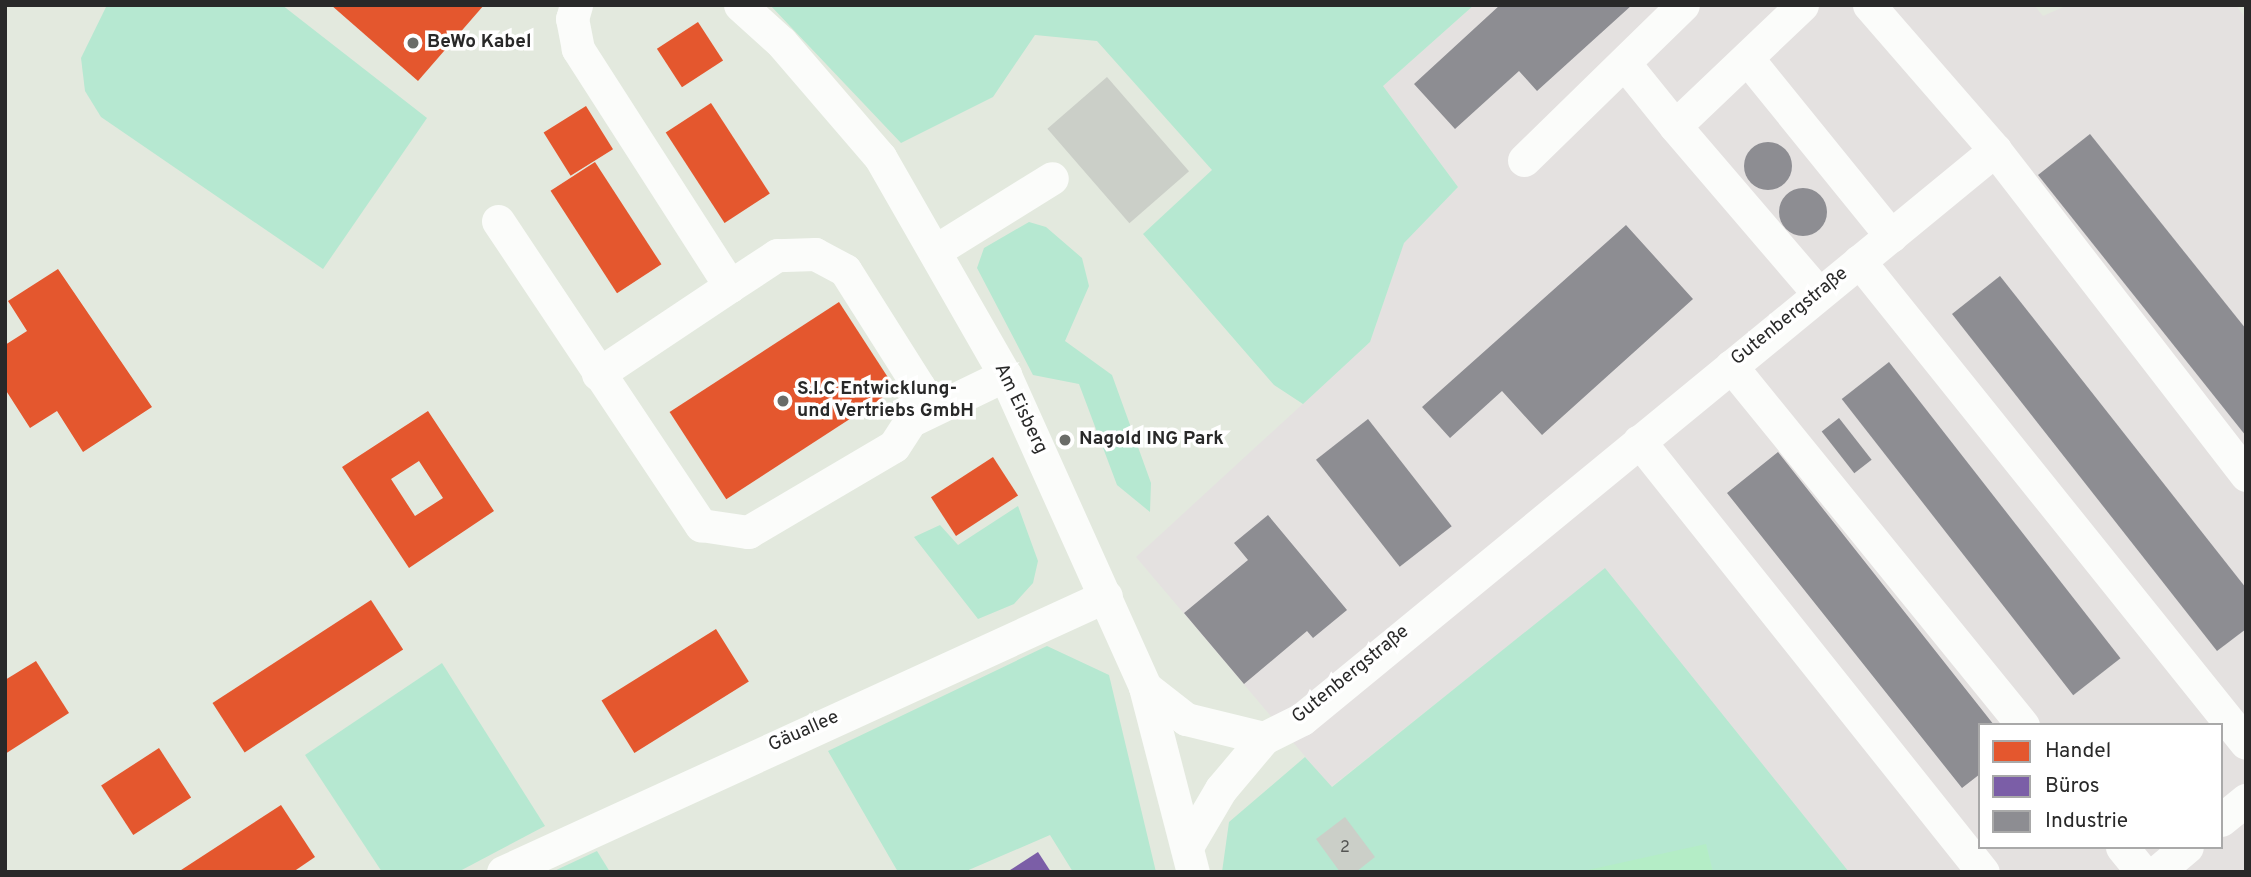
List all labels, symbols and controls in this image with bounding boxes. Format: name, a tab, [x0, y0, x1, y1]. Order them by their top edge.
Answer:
place label: BeWo Kabel	[427, 32, 531, 54]
marker: BeWo Kabel	[405, 35, 421, 51]
street label: Gutenbergstraße	[1727, 263, 1853, 371]
street label: Am Eisberg	[988, 360, 1052, 458]
place label: S.I.C Entwicklung- und Vertriebs GmbH	[797, 379, 975, 423]
marker: S.I.C Entwicklung- und Vertriebs GmbH	[775, 393, 791, 409]
place label: Nagold ING Park	[1079, 429, 1224, 451]
marker: Nagold ING Park	[1057, 432, 1073, 448]
street label: Gutenbergstraße	[1288, 621, 1414, 729]
street label: Gäuallee	[765, 706, 843, 758]
legend	[1978, 723, 2223, 849]
text: Handel	[2045, 738, 2111, 765]
text: Büros	[2045, 773, 2100, 800]
text: Industrie	[2045, 808, 2128, 835]
house number: 2	[1340, 838, 1350, 858]

